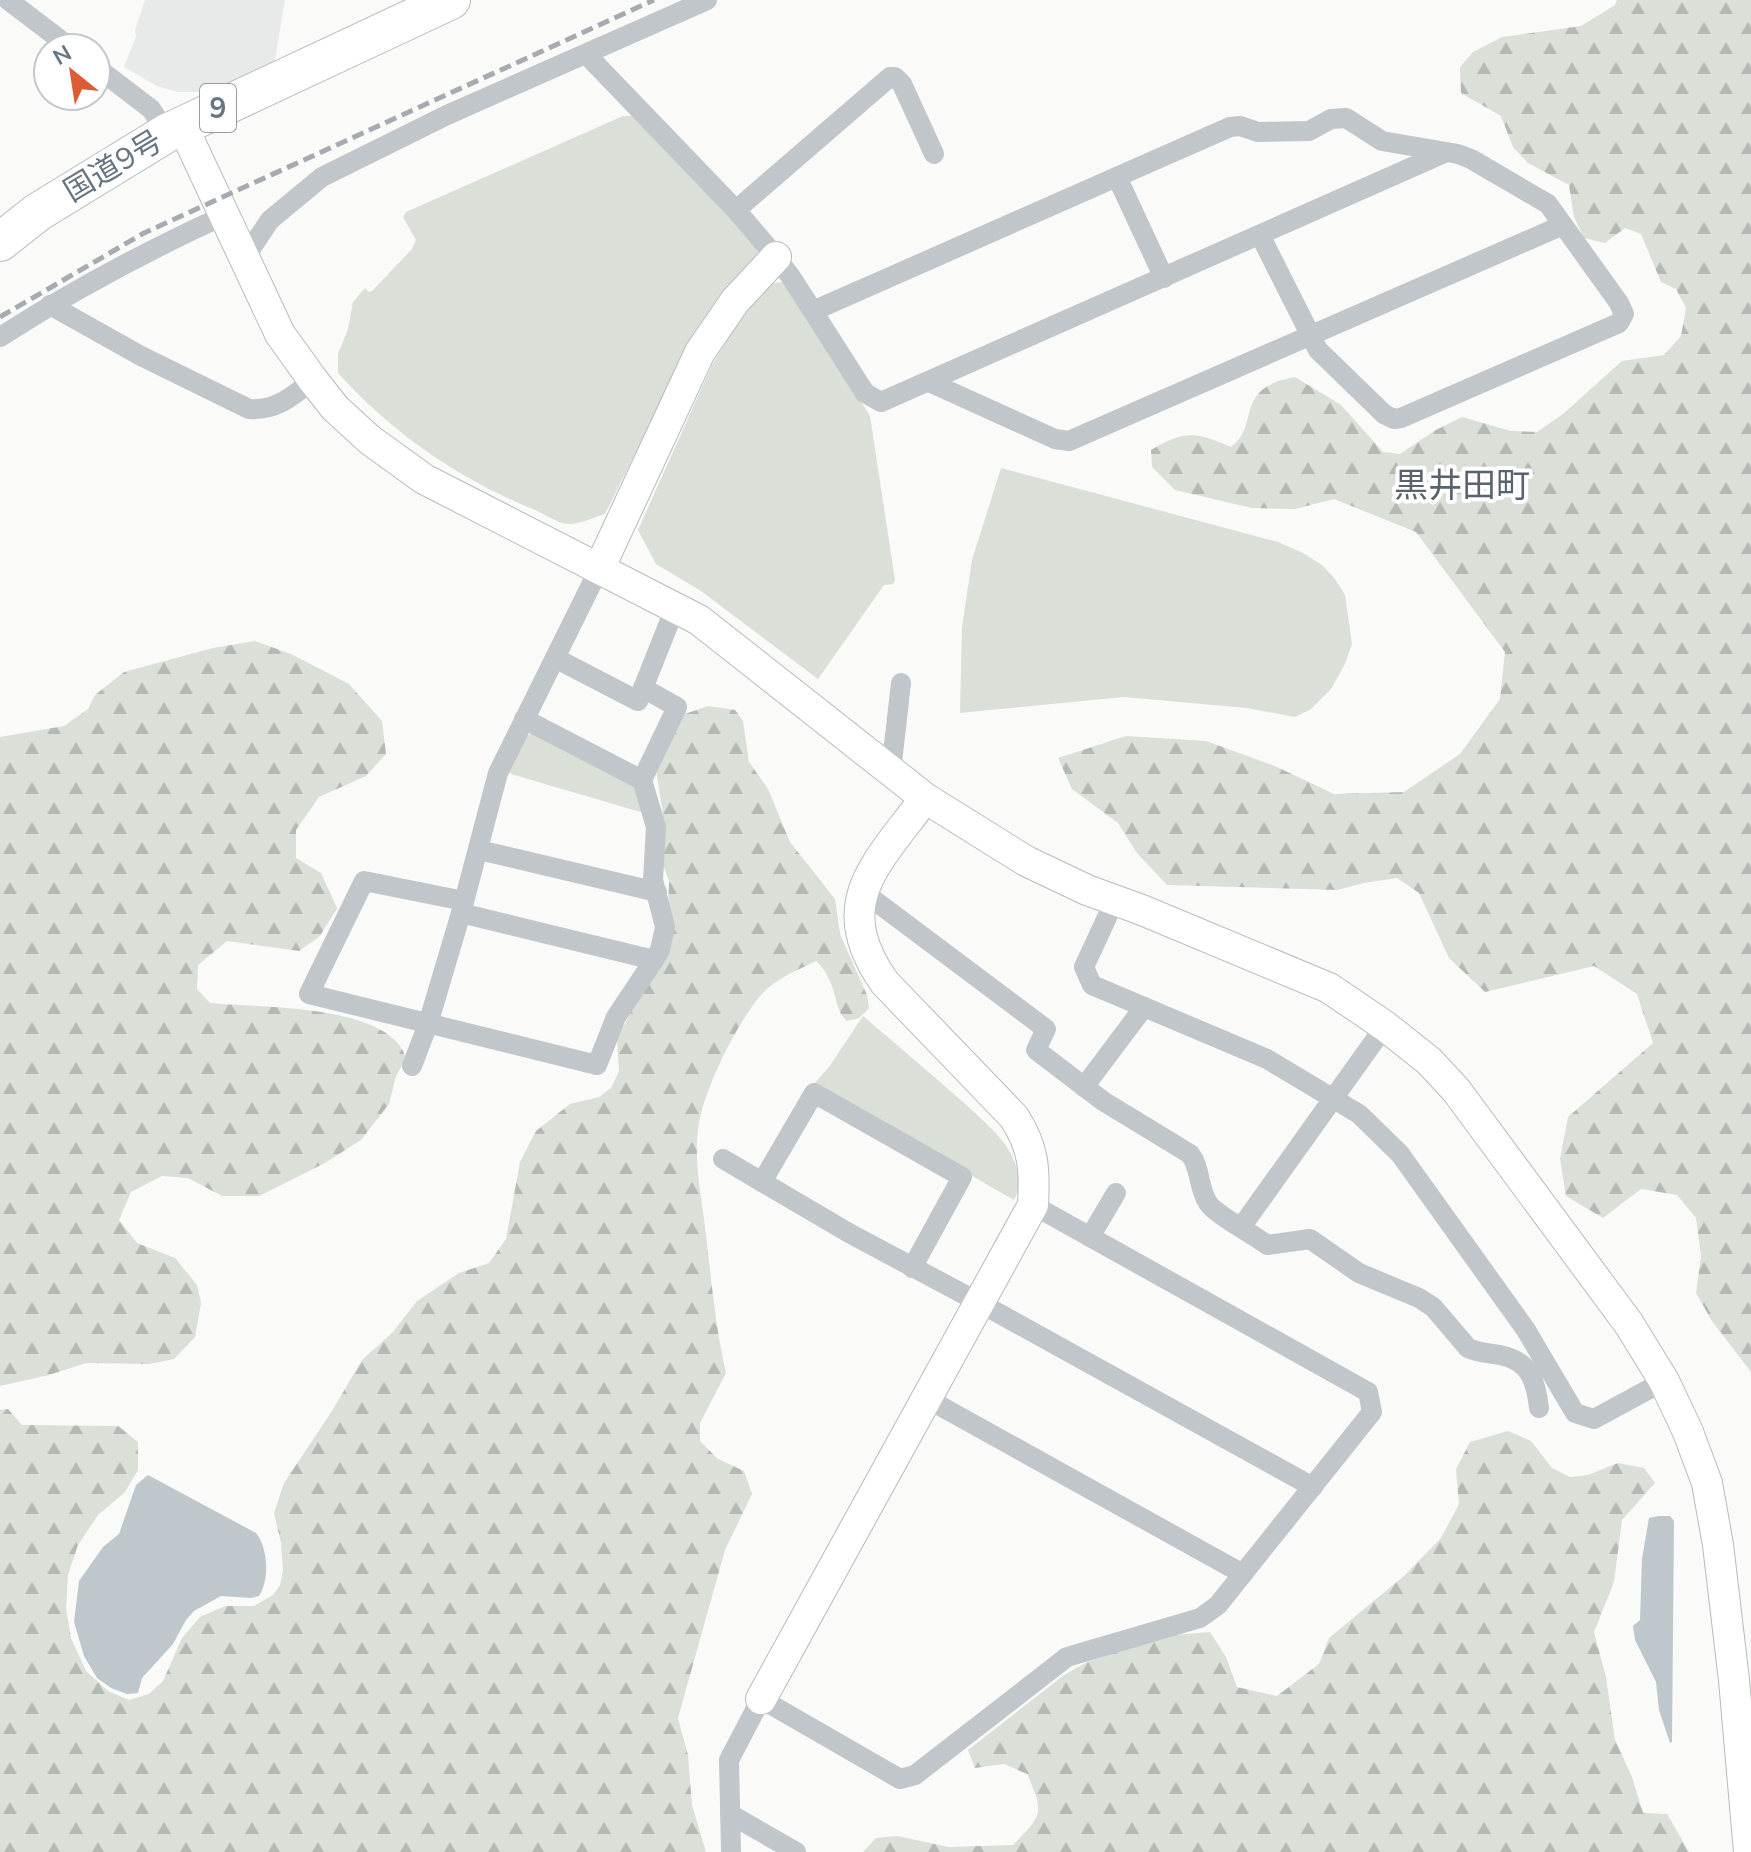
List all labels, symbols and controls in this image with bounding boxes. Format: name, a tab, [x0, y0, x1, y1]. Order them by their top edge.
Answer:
north arrow	[32, 32, 112, 112]
text: N	[48, 38, 76, 71]
road number: 9	[200, 84, 236, 132]
street label: 国道9号	[56, 121, 169, 209]
district label: 黒井田町	[1394, 463, 1530, 506]

